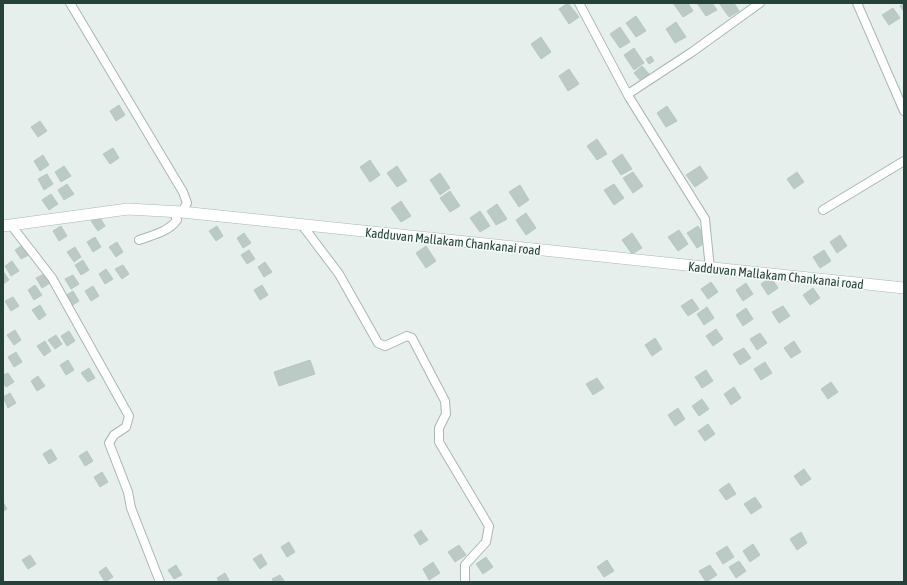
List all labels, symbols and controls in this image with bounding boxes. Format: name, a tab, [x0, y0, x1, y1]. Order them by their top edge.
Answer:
street label: Kadduvan Mallakam Chankanai road	[365, 225, 541, 258]
street label: Kadduvan Mallakam Chankanai road	[688, 259, 864, 292]

